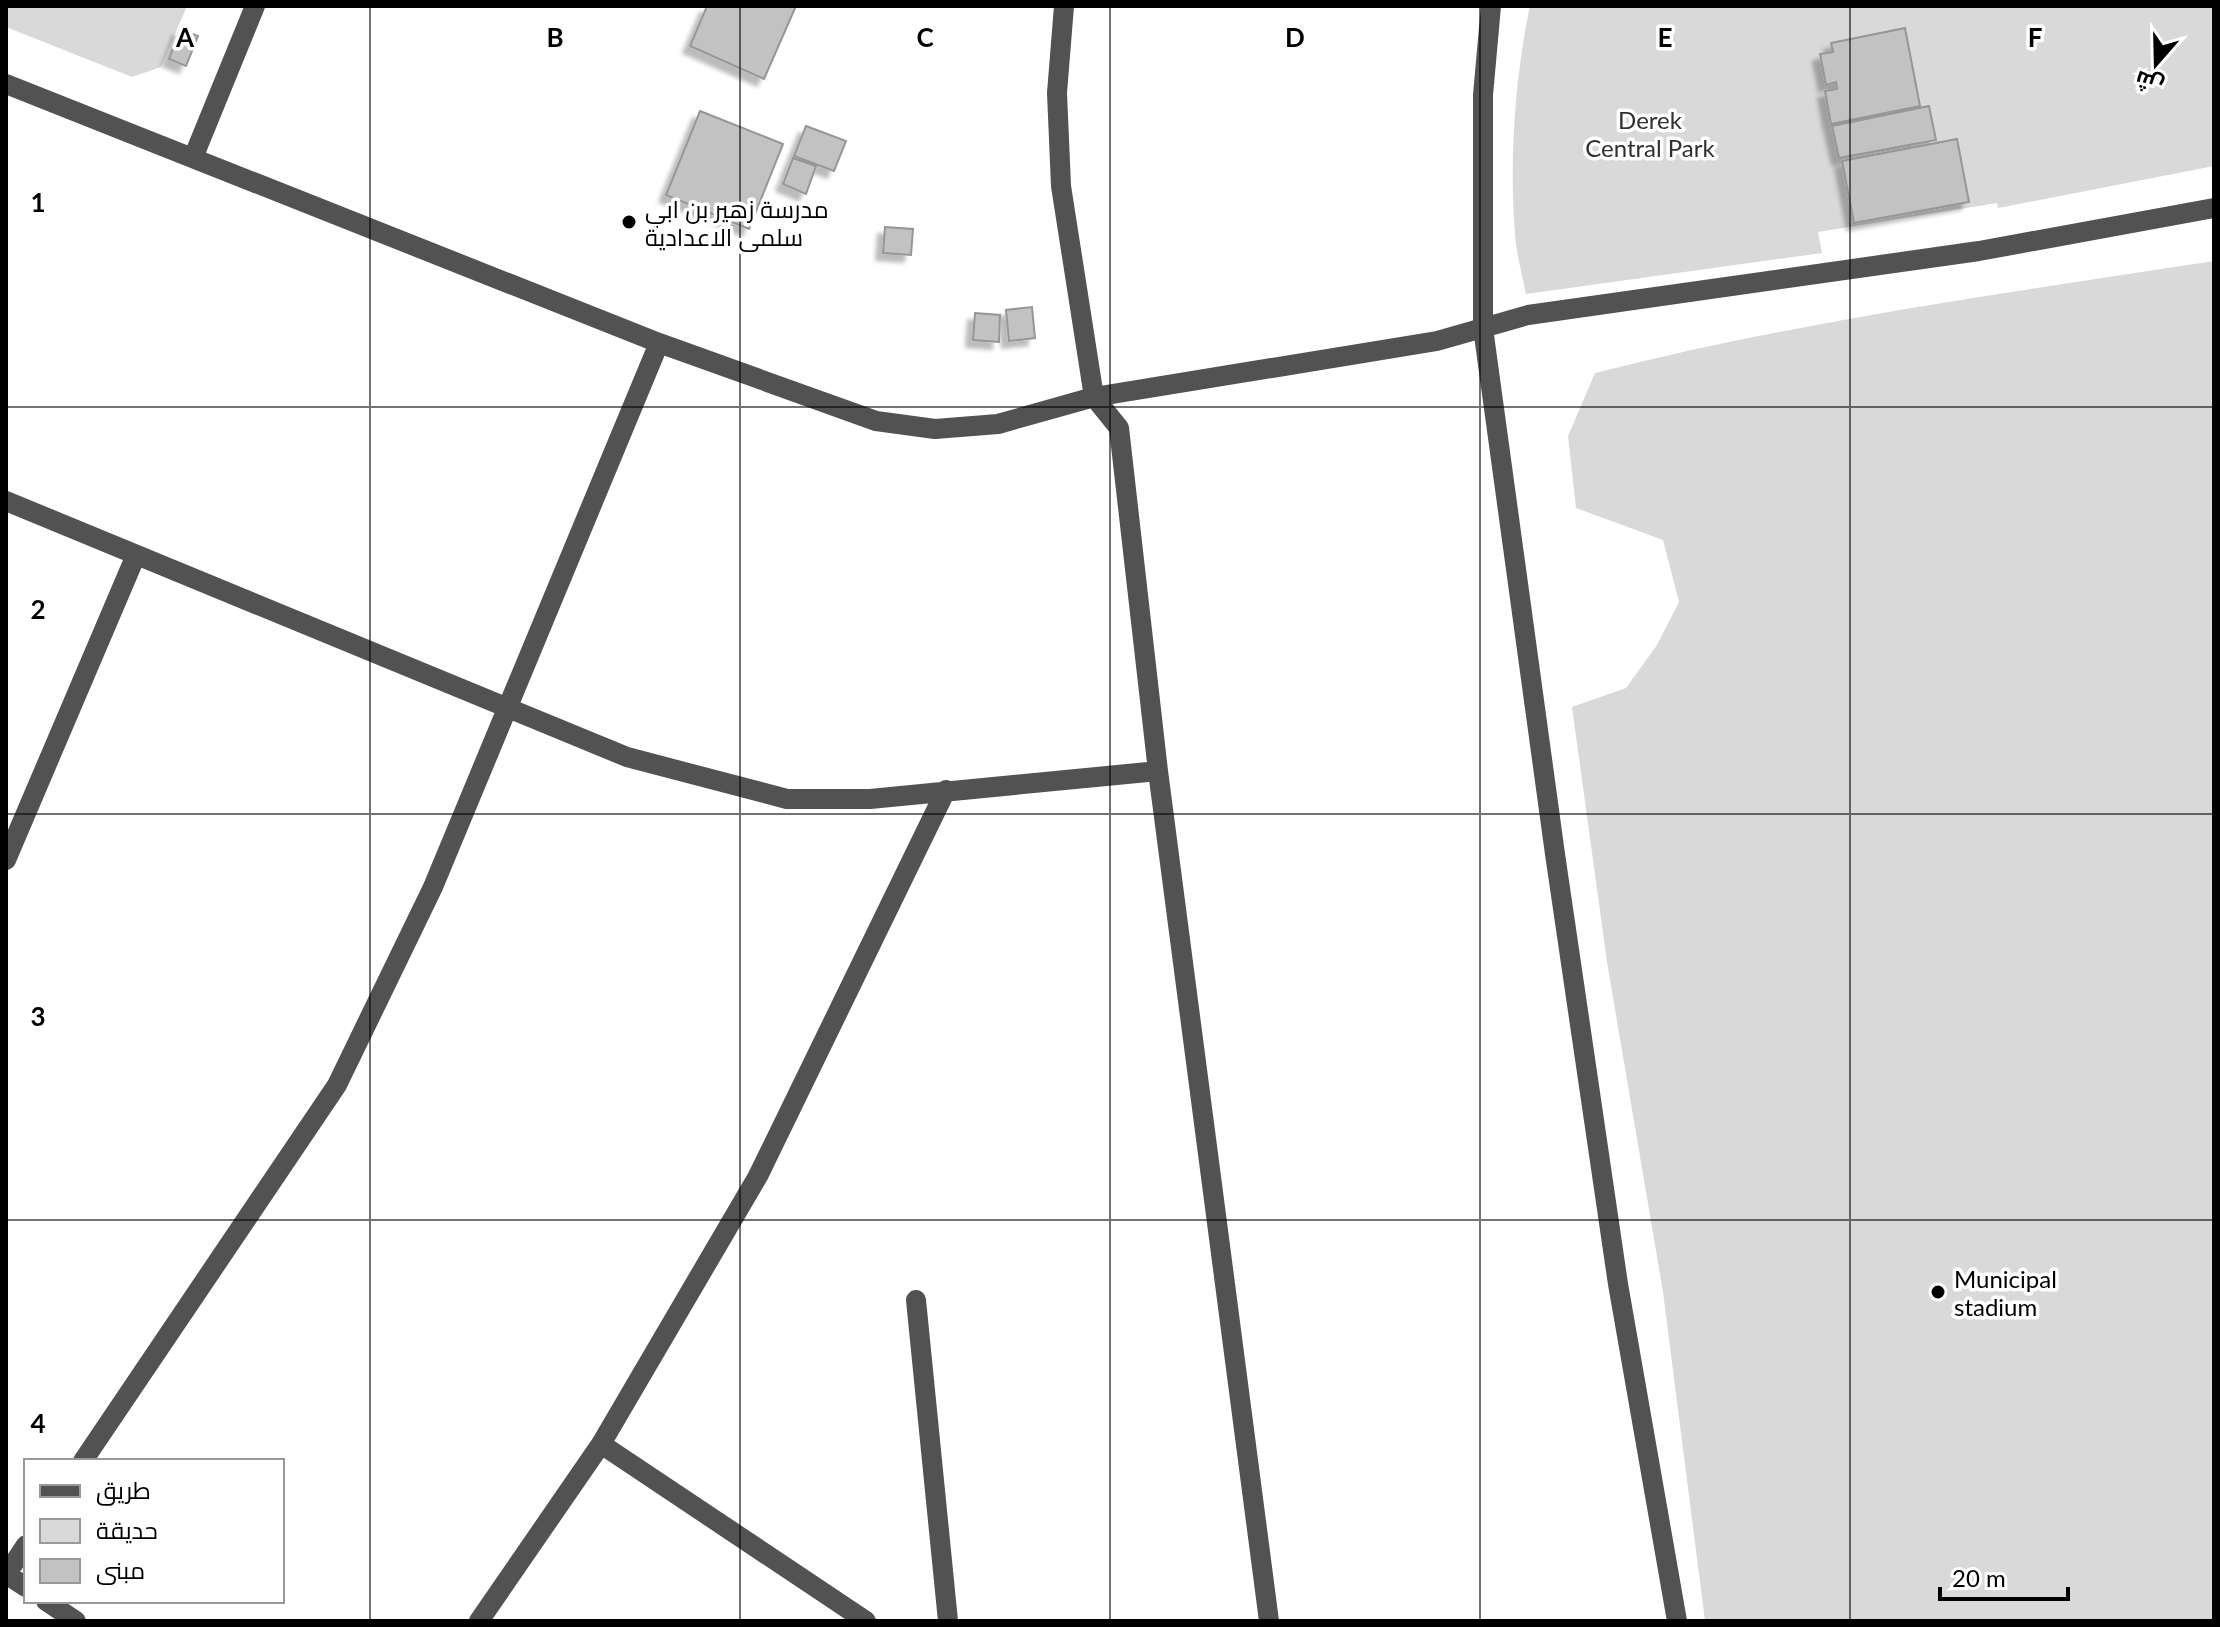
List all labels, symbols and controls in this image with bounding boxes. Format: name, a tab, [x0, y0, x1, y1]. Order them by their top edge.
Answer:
text: A	[175, 21, 195, 53]
text: B	[546, 21, 564, 53]
text: C	[916, 21, 934, 53]
text: D	[1285, 21, 1305, 53]
text: E	[1658, 21, 1672, 53]
text: F	[2028, 21, 2042, 53]
north arrow	[2116, 24, 2196, 104]
text: ش	[2131, 65, 2167, 101]
park label: Derek Central Park	[1585, 105, 1716, 162]
text: 1	[30, 186, 46, 218]
place label: مدرسة زهير بن ابي سلمى الاعدادية	[645, 194, 829, 252]
marker: مدرسة زهير بن ابي سلمى الاعدادية	[620, 213, 638, 231]
text: 2	[30, 593, 46, 625]
text: 3	[30, 1000, 46, 1032]
place label: Municipal stadium	[1954, 1264, 2057, 1321]
marker: Municipal stadium	[1929, 1283, 1947, 1301]
text: 4	[30, 1407, 46, 1439]
legend	[24, 1459, 284, 1603]
text: طريق	[96, 1475, 151, 1506]
text: حديقة	[96, 1515, 158, 1544]
scale bar	[1940, 1551, 2068, 1601]
text: مبنى	[96, 1555, 145, 1585]
text: 20 m	[1952, 1563, 2006, 1592]

